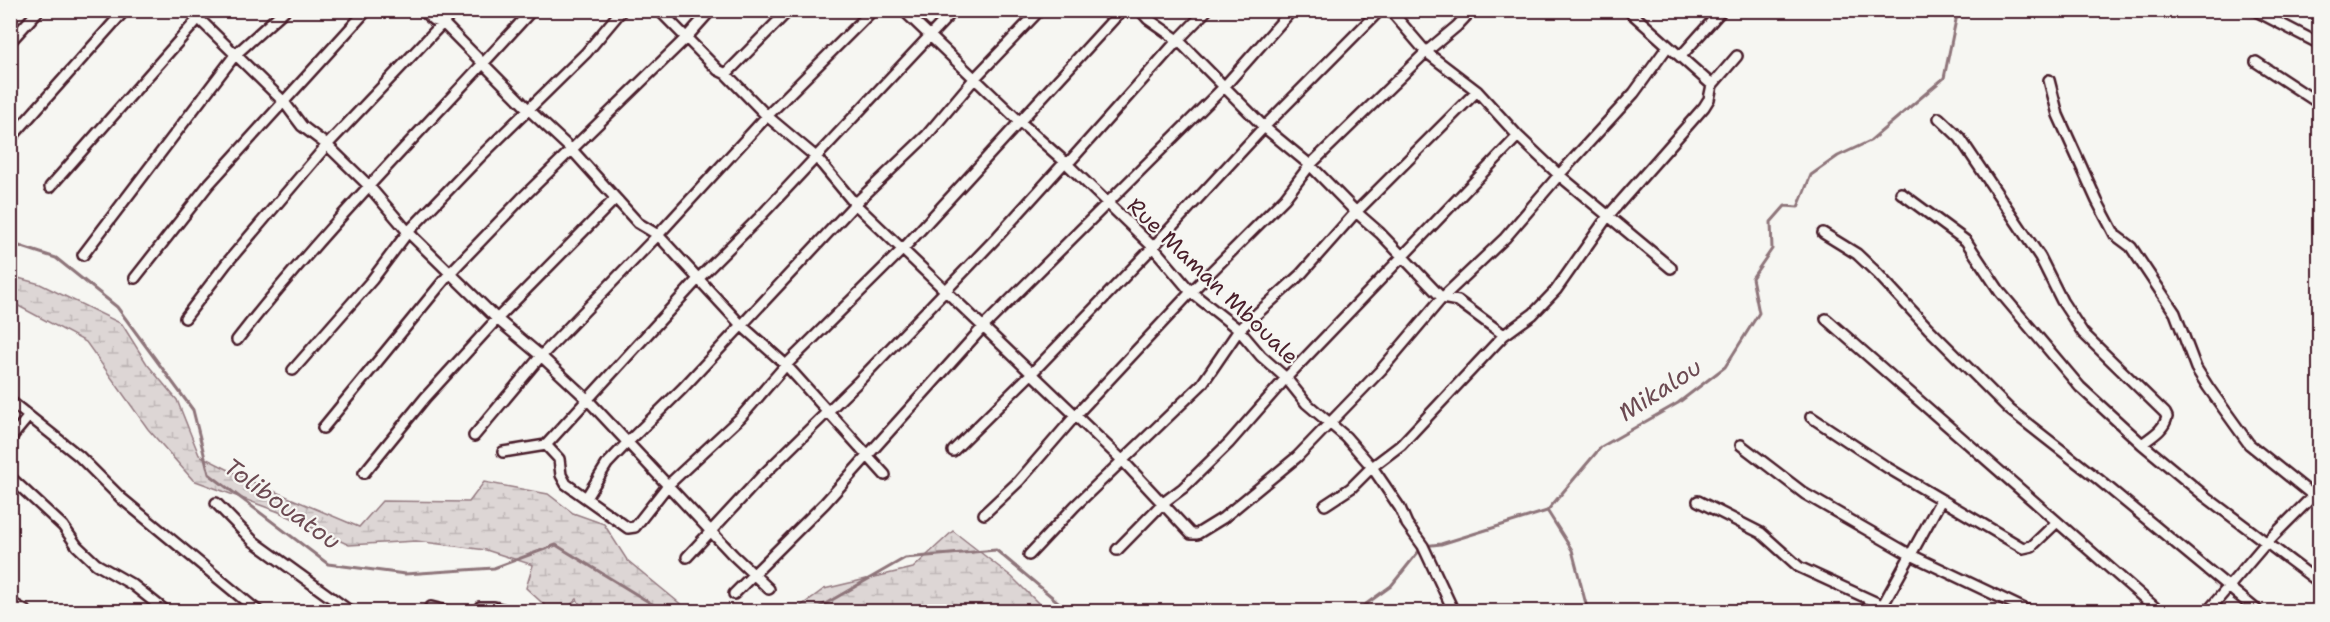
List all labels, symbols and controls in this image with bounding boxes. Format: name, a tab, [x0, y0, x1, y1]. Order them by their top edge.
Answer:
street label: Rue Maman Mbouale	[1121, 191, 1305, 371]
water label: Mikalou	[1612, 351, 1708, 429]
water label: Tolibouatou	[217, 451, 347, 557]

